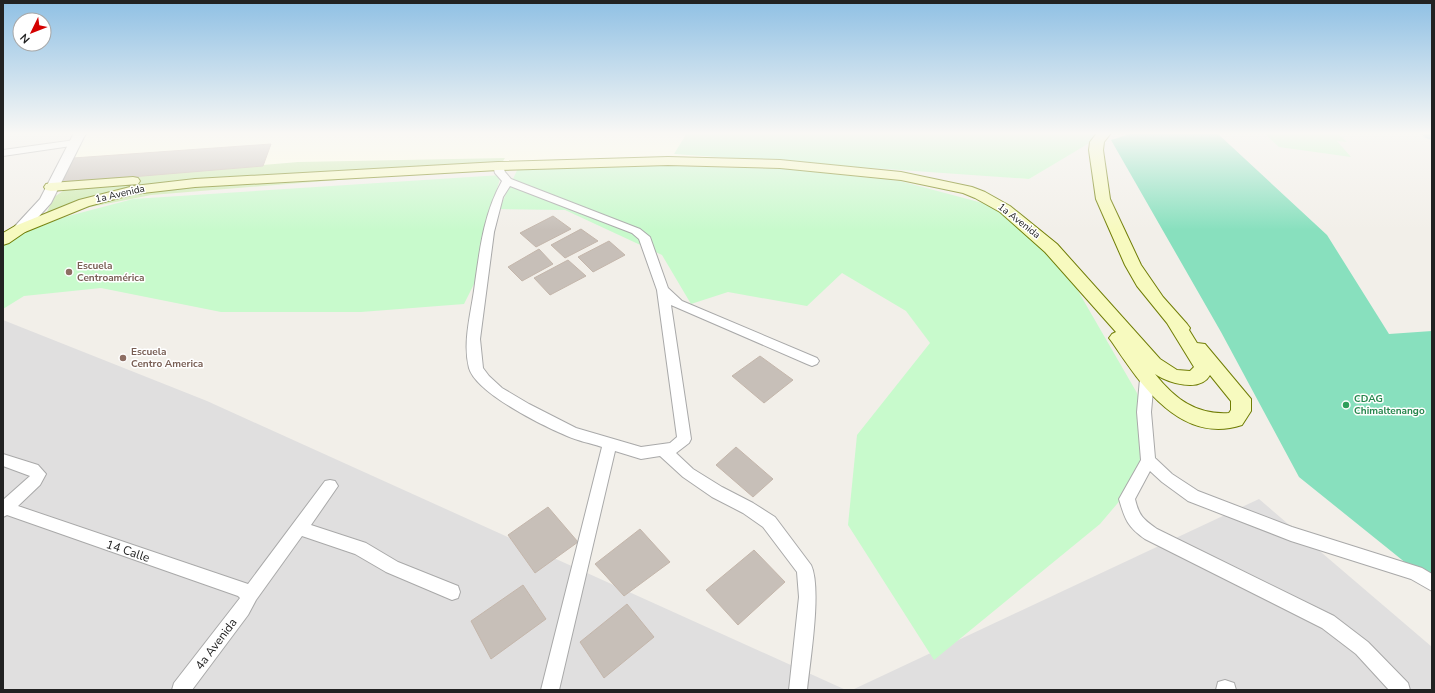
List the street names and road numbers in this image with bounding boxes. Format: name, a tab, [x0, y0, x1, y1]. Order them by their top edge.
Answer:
street label: 1a Avenida	[94, 182, 146, 206]
street label: 1a Avenida	[995, 200, 1043, 242]
street label: 14 Calle	[104, 536, 152, 566]
street label: 4a Avenida	[191, 615, 241, 673]

